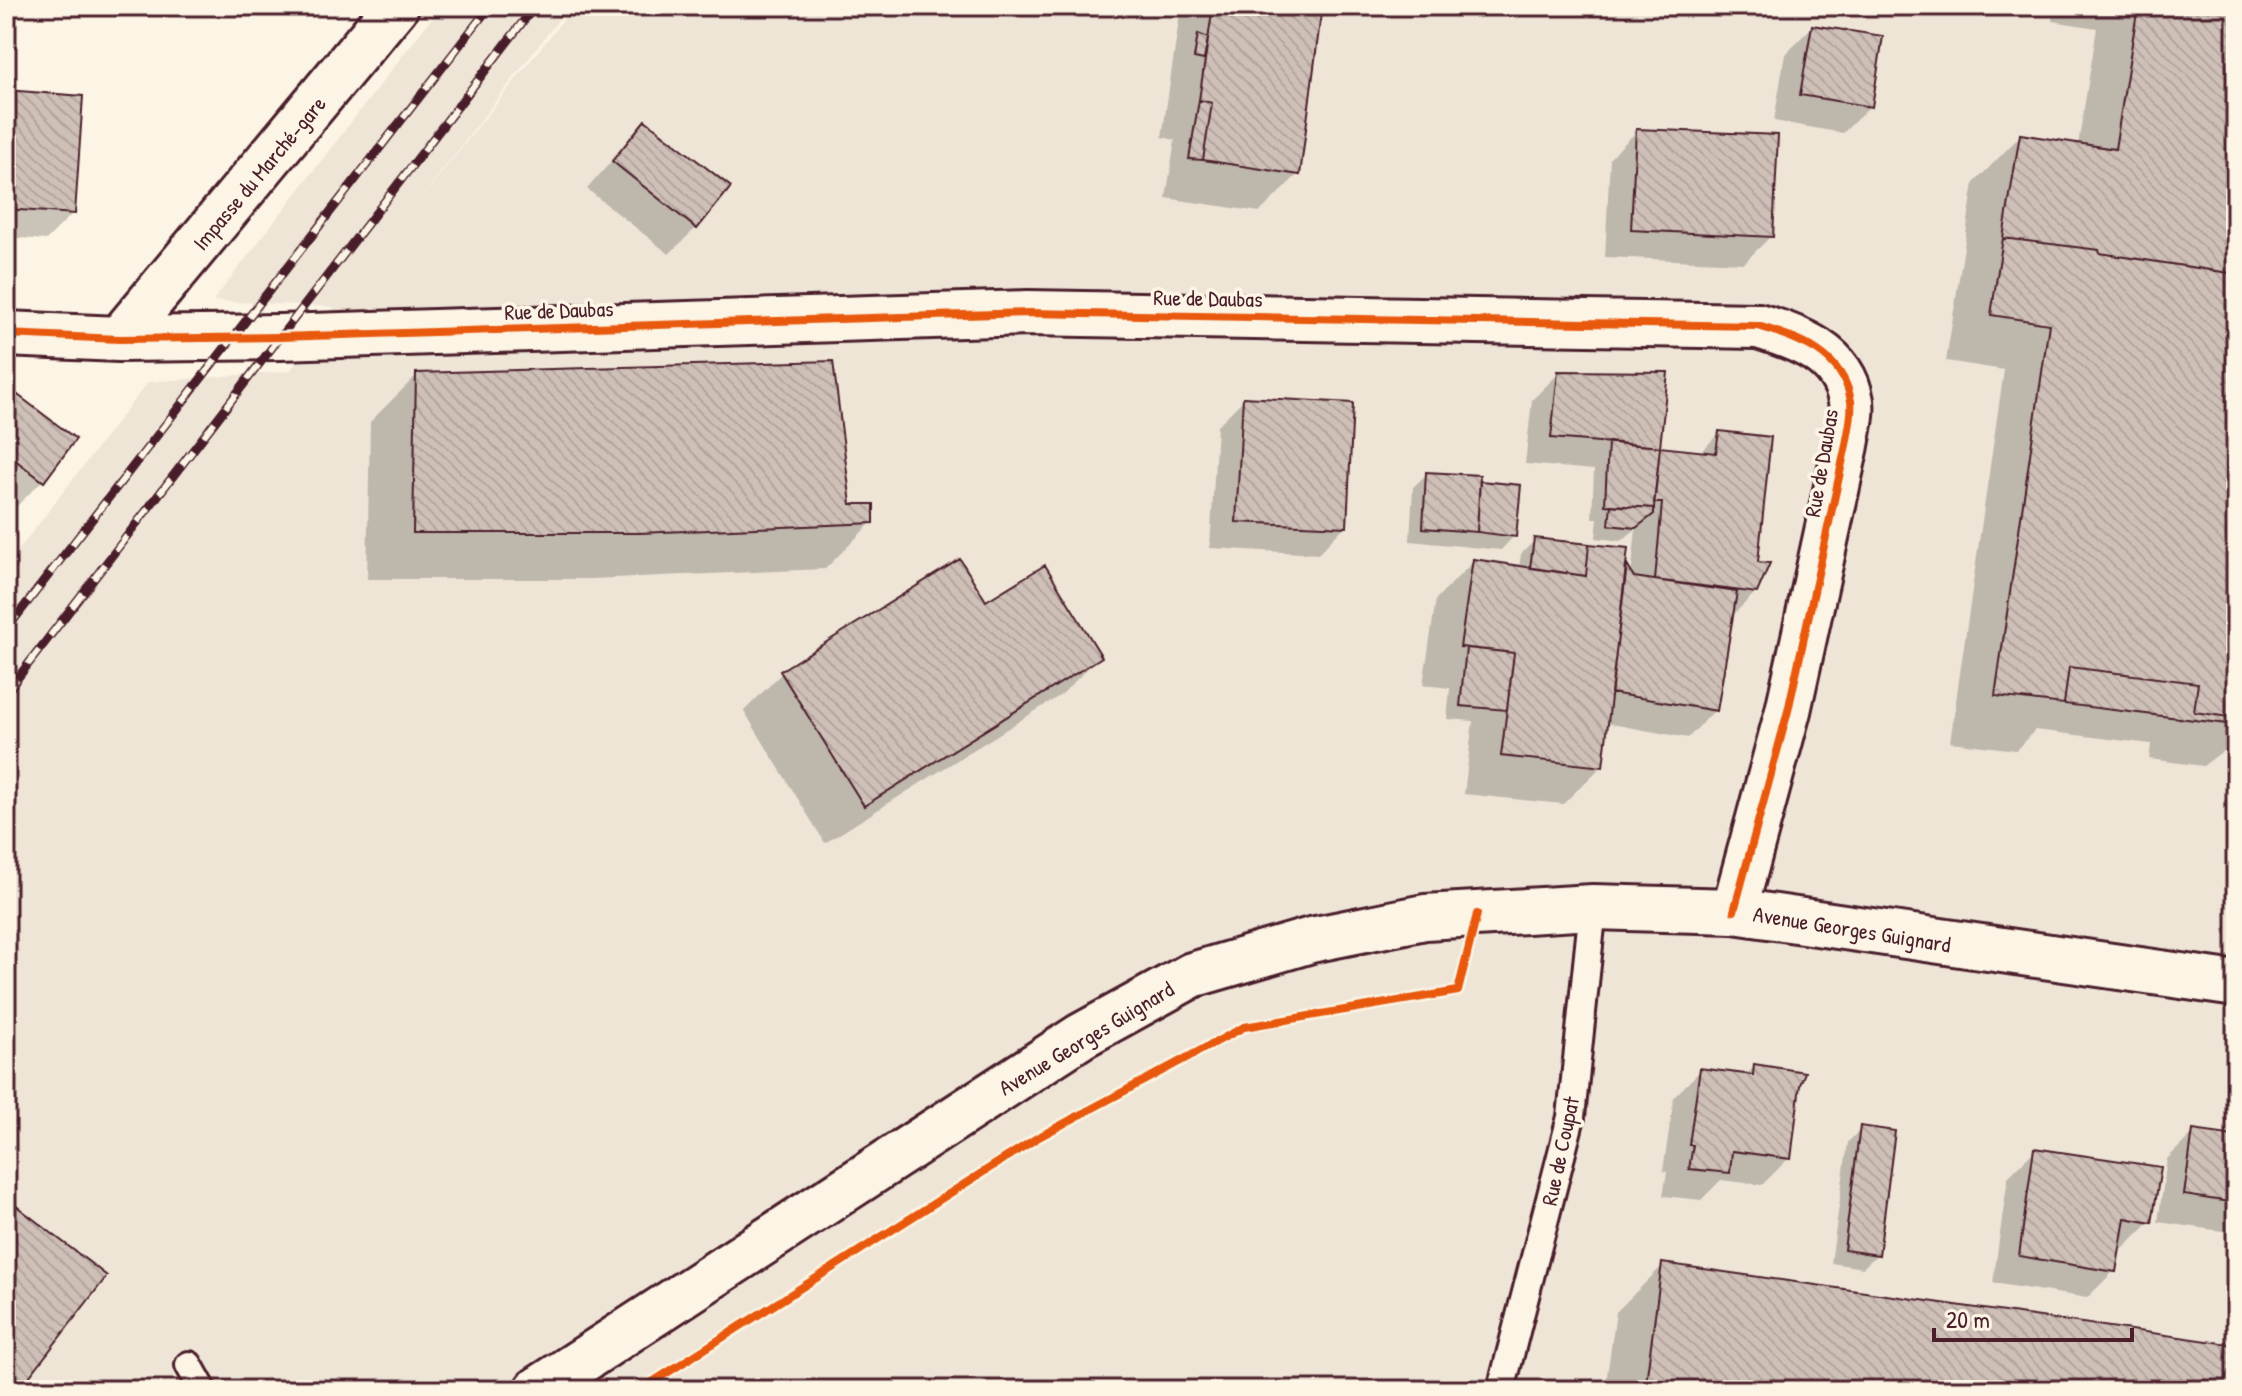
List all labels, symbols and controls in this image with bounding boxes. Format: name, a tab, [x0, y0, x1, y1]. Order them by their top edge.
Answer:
street label: Impasse du Marché-gare	[186, 89, 333, 256]
street label: Rue de Daubas	[1153, 282, 1263, 314]
street label: Rue de Daubas	[504, 293, 614, 327]
street label: Rue de Daubas	[1797, 407, 1845, 519]
street label: Avenue Georges Guignard	[1751, 899, 1953, 959]
street label: Avenue Georges Guignard	[993, 974, 1179, 1102]
street label: Rue de Coupat	[1534, 1094, 1586, 1208]
scale bar	[1934, 1292, 2132, 1342]
text: 20 m	[1946, 1303, 1990, 1335]

